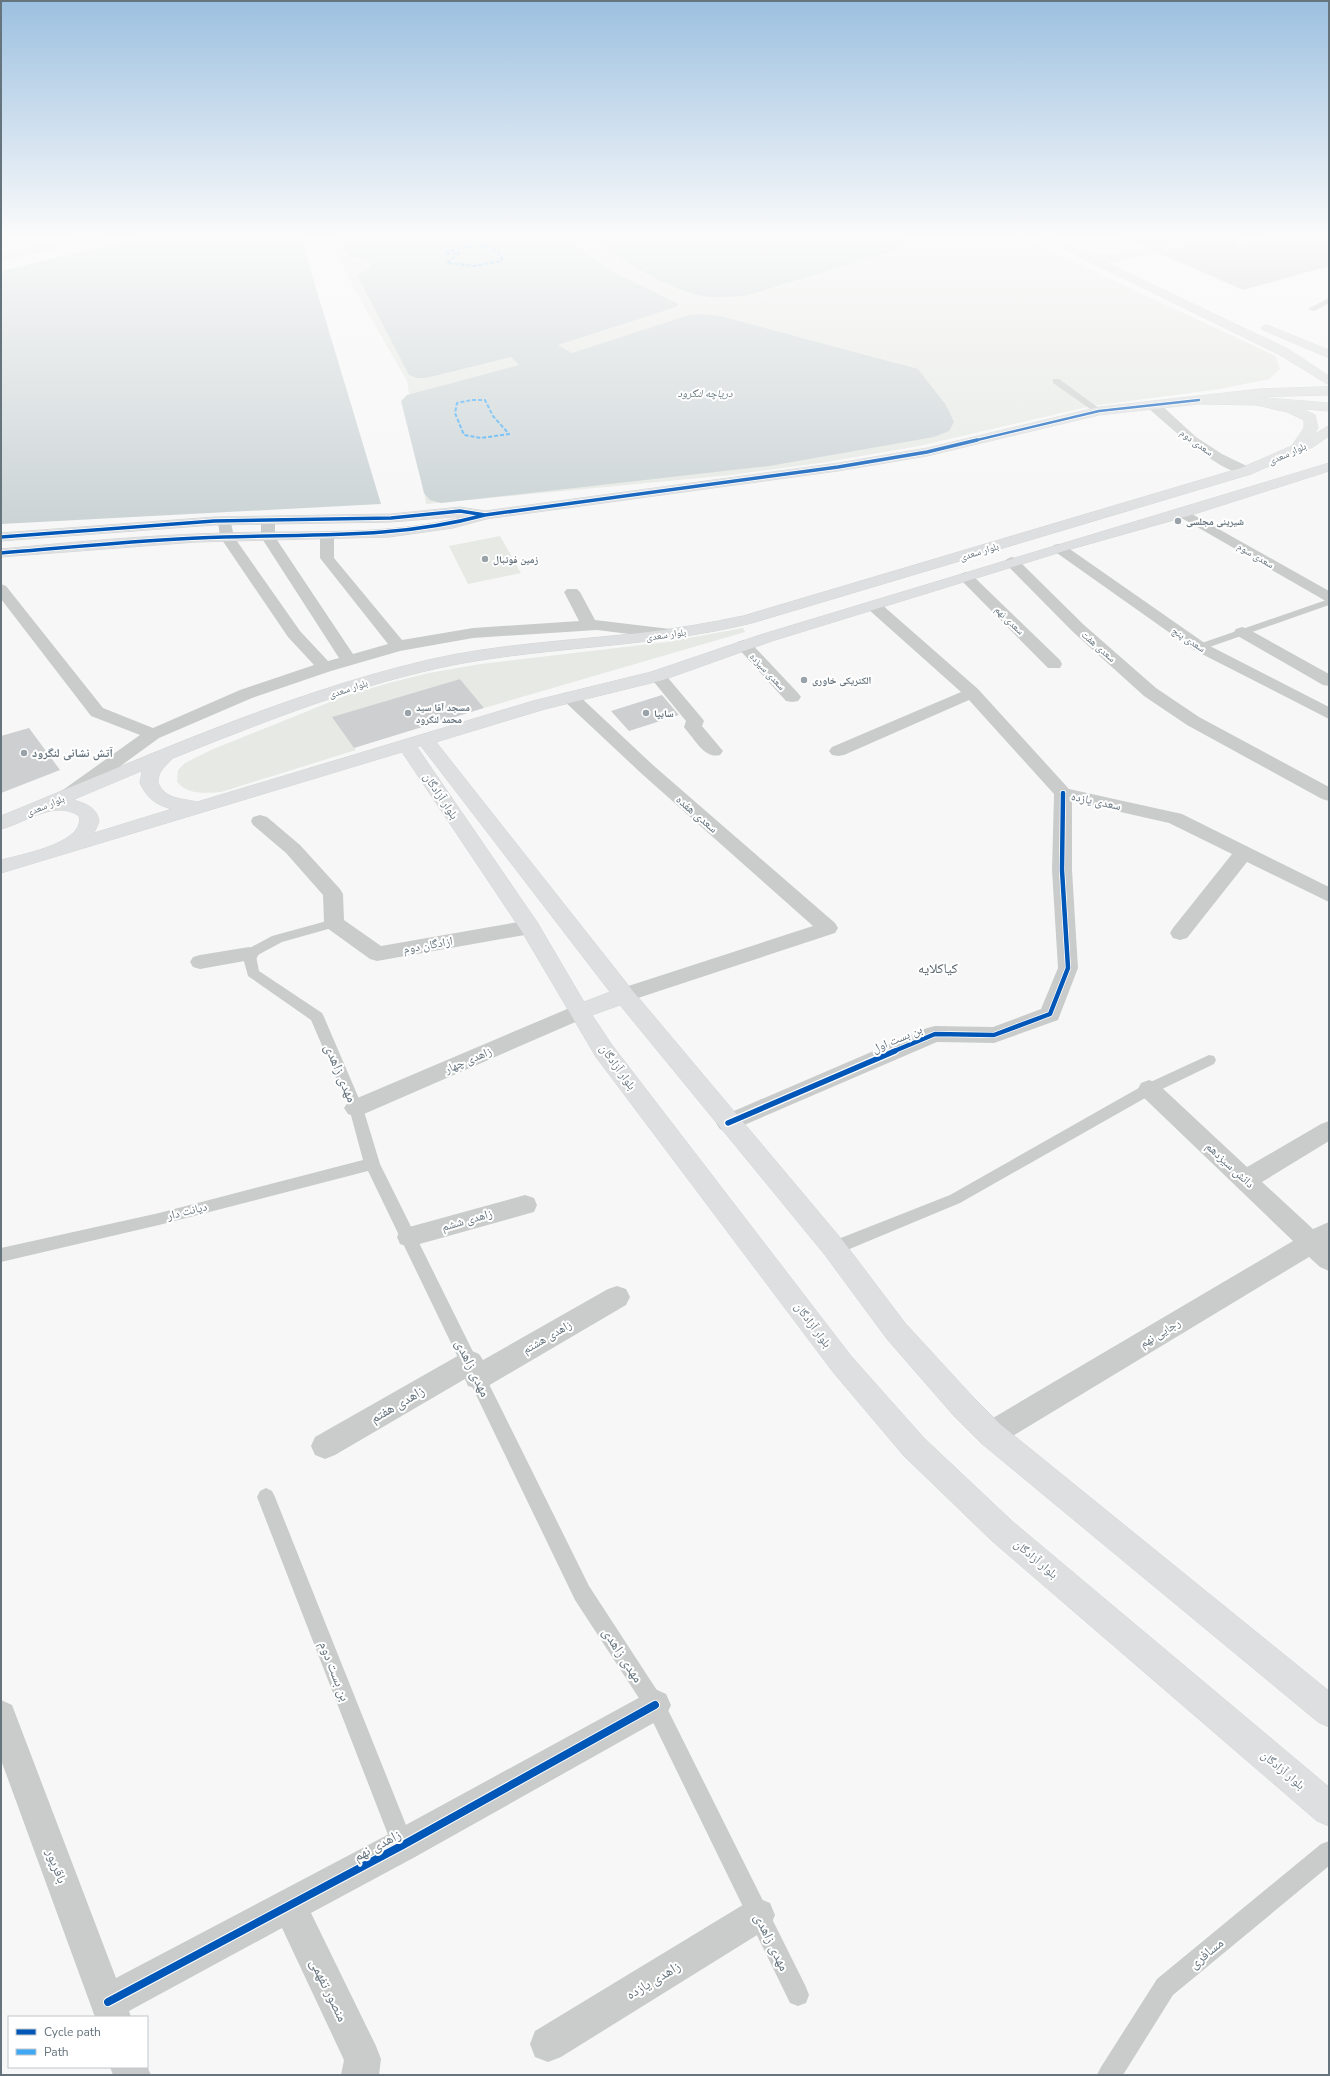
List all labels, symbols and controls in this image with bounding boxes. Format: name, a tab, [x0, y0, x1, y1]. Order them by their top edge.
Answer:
water label: دریاچه لنگرود	[678, 386, 733, 401]
street label: سعدی دوم	[1177, 426, 1216, 460]
street label: بلوار سعدی	[1266, 439, 1309, 469]
place label: شیرینی مجلسی	[1186, 515, 1244, 529]
marker: شیرینی مجلسی	[1173, 516, 1183, 526]
street label: بلوار سعدی	[958, 539, 1001, 565]
street label: سعدی سوم	[1235, 540, 1277, 572]
place label: زمین فوتبال	[493, 553, 539, 567]
marker: زمین فوتبال	[480, 554, 490, 564]
street label: سعدی نهم	[991, 603, 1027, 639]
street label: سعدی پنج	[1169, 624, 1208, 656]
street label: بلوار سعدی	[645, 625, 687, 645]
street label: سعدی هفت	[1078, 628, 1119, 666]
street label: سعدی سیزده	[746, 650, 789, 694]
place label: الکتریکی خاوری	[812, 674, 872, 688]
marker: الکتریکی خاوری	[799, 675, 809, 685]
street label: بلوار سعدی	[327, 676, 370, 702]
place label: مسجد آقا سید محمد لنگرود	[416, 701, 470, 727]
place label: سایپا	[654, 707, 674, 721]
marker: مسجد آقا سید محمد لنگرود	[403, 708, 413, 718]
marker: سایپا	[641, 708, 651, 718]
place label: آتش نشانی لنگرود	[32, 745, 113, 761]
marker: آتش نشانی لنگرود	[19, 748, 29, 758]
street label: بلوار آزادگان	[420, 770, 462, 822]
street label: سعدی یازده	[1070, 788, 1123, 814]
street label: سعدی هفده	[673, 791, 721, 837]
street label: بلوار سعدی	[24, 792, 67, 820]
street label: ازادگان دوم	[402, 933, 454, 957]
district label: کیاکلایه	[918, 959, 958, 978]
street label: بن بست اول	[869, 1021, 925, 1057]
street label: مهدی زاهدی	[320, 1041, 361, 1105]
street label: بلوار آزادگان	[596, 1041, 640, 1093]
street label: زاهدی چهار	[441, 1043, 494, 1077]
street label: دانش سیزدهم	[1202, 1138, 1258, 1192]
street label: دیانت دار	[164, 1198, 209, 1224]
street label: زاهدی ششم	[440, 1205, 495, 1235]
street label: بلوار آزادگان	[791, 1299, 835, 1351]
street label: رجایی نهم	[1137, 1314, 1184, 1351]
street label: زاهدی هشتم	[519, 1316, 575, 1358]
street label: مهدی زاهدی	[450, 1336, 495, 1400]
street label: زاهدی هفتم	[367, 1381, 428, 1428]
street label: بلوار آزادگان	[1011, 1536, 1061, 1582]
street label: مهدی زاهدی	[598, 1624, 647, 1686]
street label: بن بست دوم	[314, 1638, 355, 1704]
street label: بلوار آزادگان	[1258, 1747, 1308, 1793]
street label: زاهدی نهم	[350, 1825, 404, 1866]
street label: باقرپور	[41, 1845, 72, 1886]
street label: مهدی زاهدی	[749, 1910, 794, 1974]
street label: مسافری	[1185, 1934, 1228, 1973]
street label: منصور تفهمی	[305, 1956, 352, 2025]
street label: زاهدی یازده	[623, 1957, 684, 2004]
legend	[8, 2016, 148, 2068]
text: Cycle path	[44, 2024, 101, 2040]
text: Path	[44, 2044, 69, 2060]

